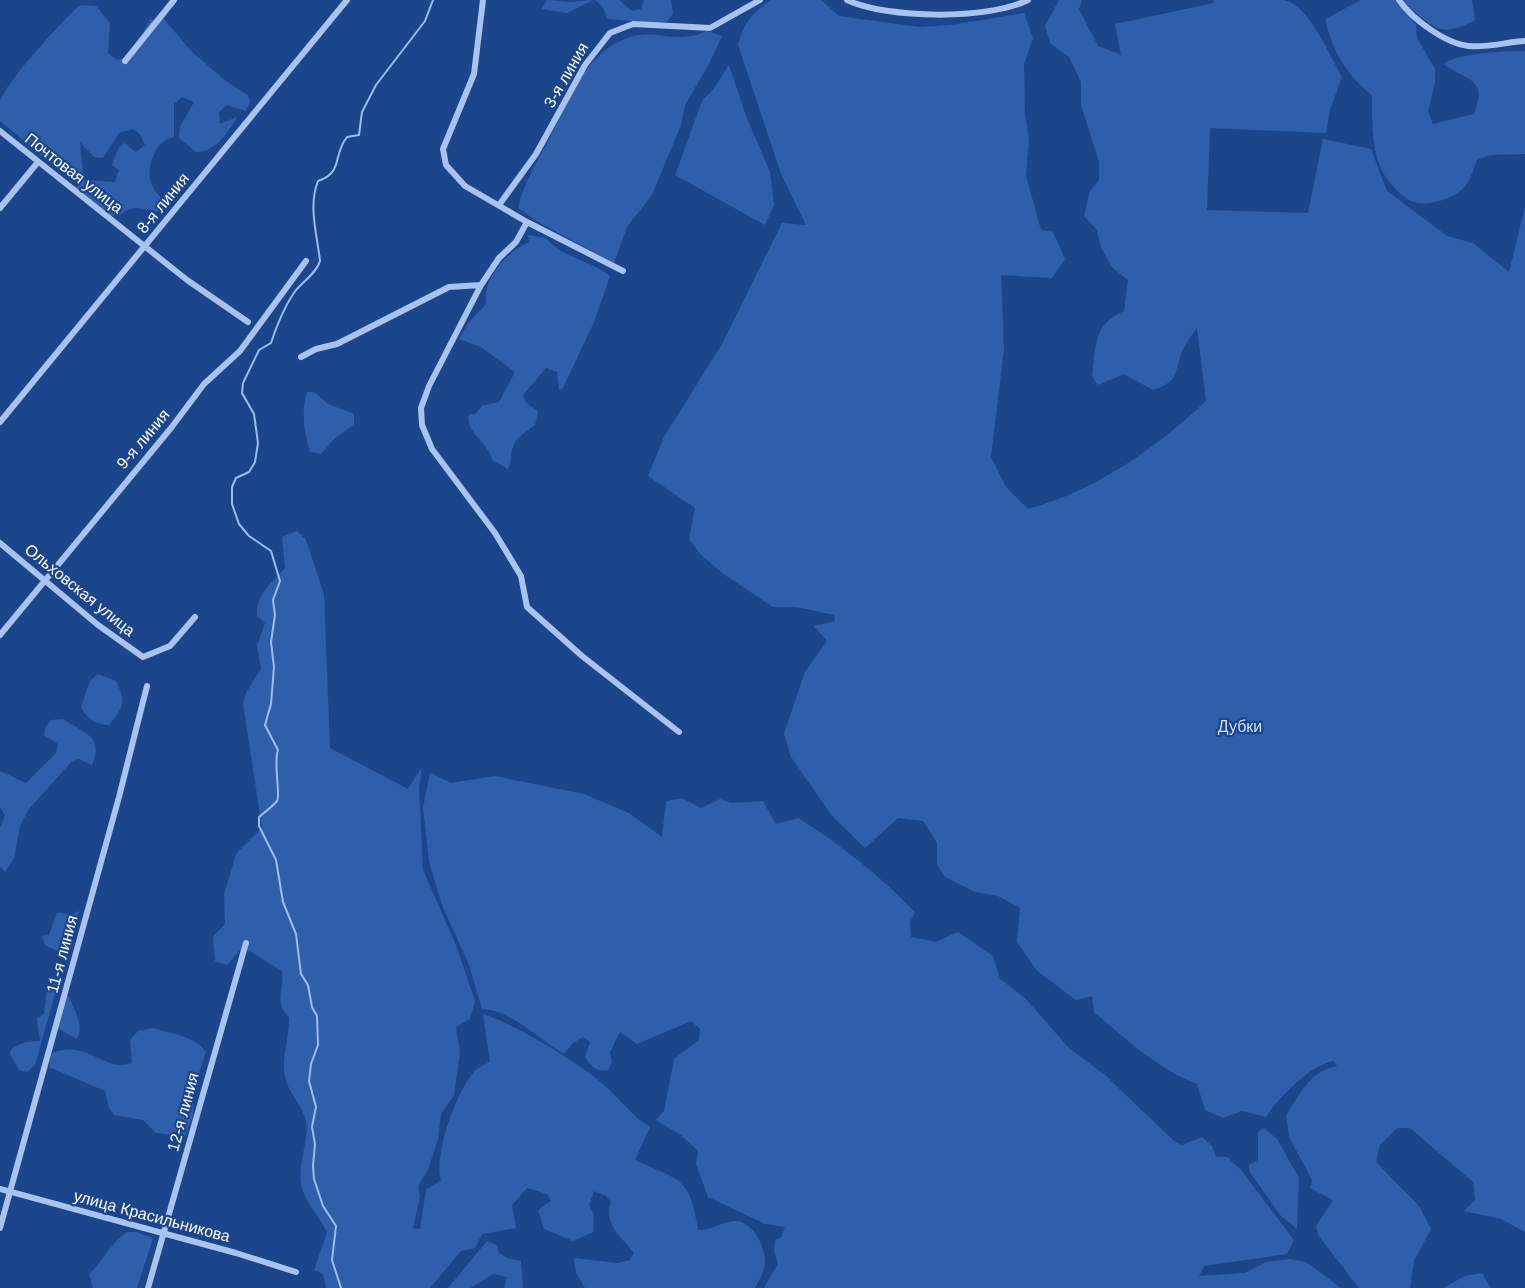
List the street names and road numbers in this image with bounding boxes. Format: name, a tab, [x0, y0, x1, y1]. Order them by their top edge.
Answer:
street label: 3-я линия	[541, 40, 591, 110]
street label: Почтовая улица	[22, 130, 126, 216]
street label: 8-я линия	[134, 170, 192, 236]
street label: 9-я линия	[113, 406, 173, 472]
street label: Ольховская улица	[22, 540, 138, 640]
street label: 11-я линия	[43, 913, 81, 995]
street label: 12-я линия	[164, 1071, 202, 1153]
street label: улица Красильникова	[72, 1187, 232, 1245]

